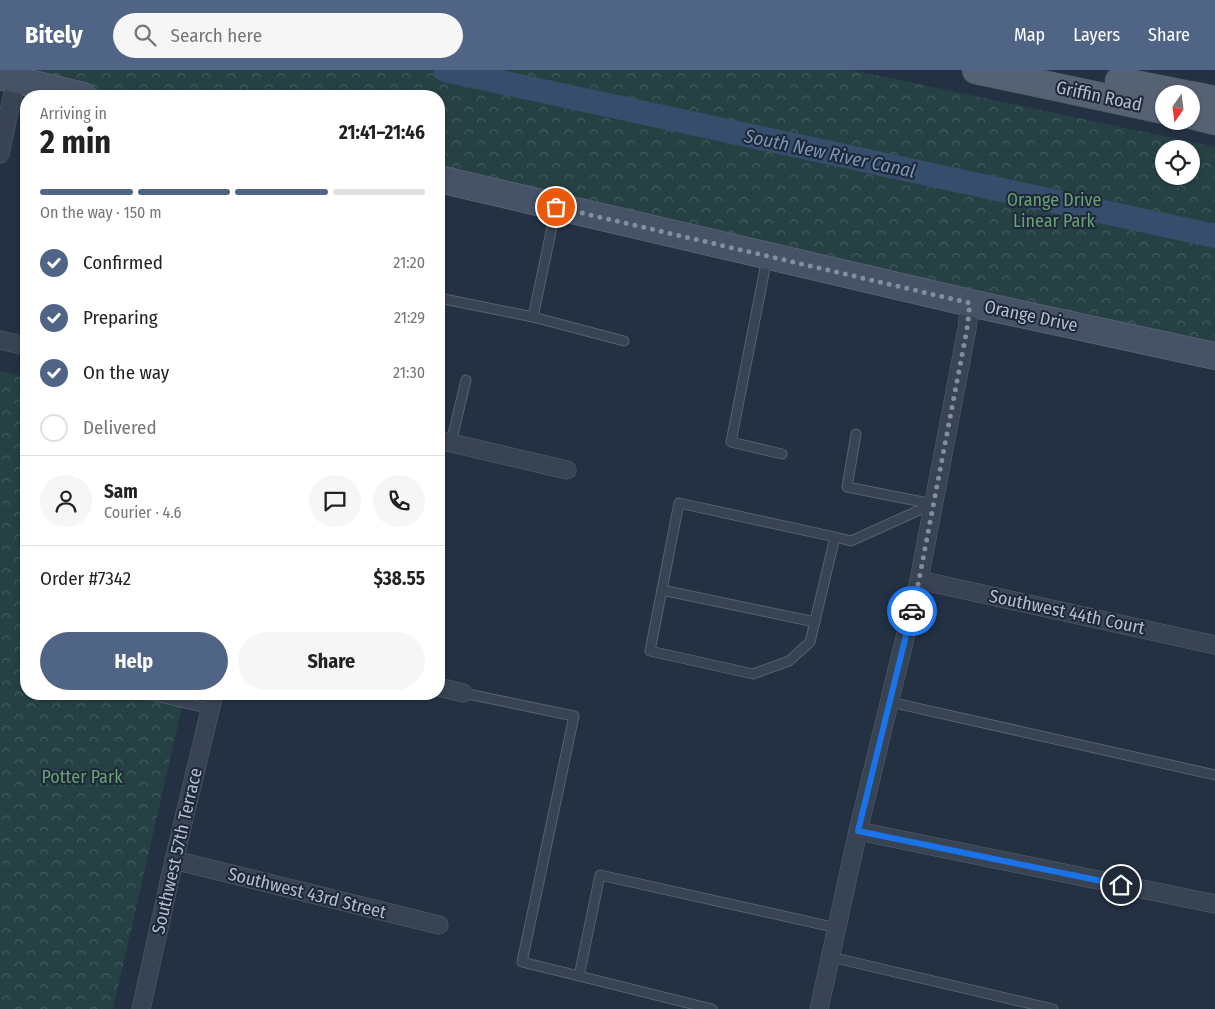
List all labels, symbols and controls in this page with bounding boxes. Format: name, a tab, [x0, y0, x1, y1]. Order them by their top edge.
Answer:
search box	[113, 13, 463, 58]
text: Bitely	[25, 21, 83, 49]
icon: search	[131, 21, 159, 49]
text: Search here	[171, 24, 262, 47]
text: Map	[1014, 24, 1045, 46]
text: Layers	[1073, 24, 1120, 46]
text: Share	[1148, 24, 1190, 46]
street label: Griffin Road	[1054, 76, 1144, 116]
north arrow	[1155, 85, 1200, 130]
map controls	[1155, 85, 1200, 185]
text: Arriving in	[40, 104, 107, 123]
text: 21:41–21:46	[339, 121, 425, 144]
text: 2 min	[40, 123, 111, 161]
water label: South New River Canal	[741, 124, 917, 183]
button: locate	[1155, 140, 1200, 185]
pin	[535, 186, 577, 228]
park label: Orange Drive Linear Park	[1007, 189, 1101, 232]
icon: bag	[542, 193, 570, 221]
text: On the way · 150 m	[40, 203, 161, 222]
icon: check	[40, 249, 68, 277]
text: Confirmed	[83, 251, 163, 274]
text: 21:20	[393, 253, 425, 272]
street label: Orange Drive	[982, 295, 1080, 337]
icon: check	[40, 304, 68, 332]
text: Preparing	[83, 306, 158, 329]
text: 21:29	[394, 308, 425, 327]
icon: check	[40, 359, 68, 387]
text: On the way	[83, 361, 169, 384]
text: 21:30	[393, 363, 425, 382]
text: Delivered	[83, 416, 157, 439]
button: person	[40, 475, 92, 527]
button: chat	[309, 475, 361, 527]
button: phone	[373, 475, 425, 527]
text: Sam	[104, 480, 138, 503]
text: Courier · 4.6	[104, 503, 182, 522]
text: Order #7342	[40, 567, 131, 590]
text: $38.55	[373, 567, 425, 590]
street label: Southwest 44th Court	[987, 585, 1147, 639]
courier	[887, 586, 937, 636]
icon: car	[898, 597, 926, 625]
button: Help	[40, 632, 228, 690]
button: Share	[238, 632, 425, 690]
park label: Potter Park	[41, 766, 123, 788]
street label: Southwest 57th Terrace	[147, 766, 207, 936]
street label: Southwest 43rd Street	[226, 863, 388, 923]
pin	[1100, 864, 1142, 906]
icon: home	[1107, 871, 1135, 899]

